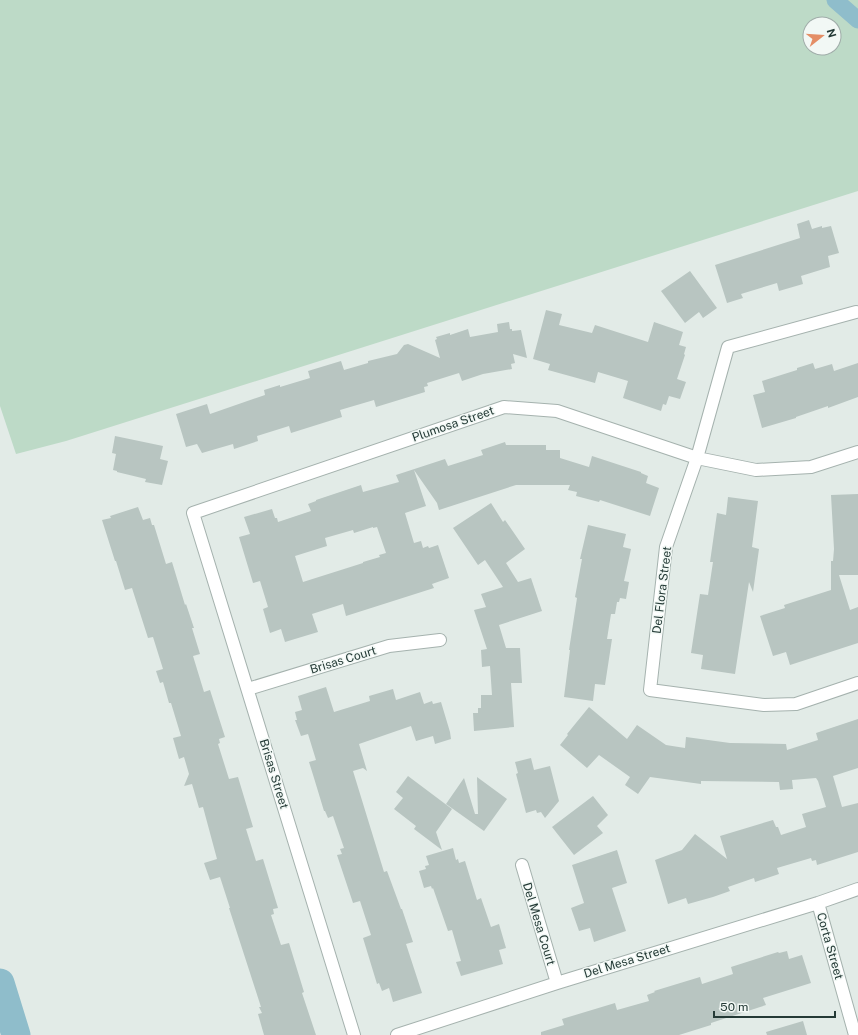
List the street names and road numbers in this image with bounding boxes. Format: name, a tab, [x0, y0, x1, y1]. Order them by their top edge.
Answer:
street label: Plumosa Street	[410, 403, 496, 445]
street label: Del Flora Street	[650, 545, 674, 635]
street label: Brisas Court	[308, 643, 378, 677]
street label: Brisas Street	[257, 737, 291, 811]
street label: Del Mesa Court	[520, 881, 558, 967]
street label: Corta Street	[814, 911, 846, 981]
street label: Del Mesa Street	[582, 941, 672, 981]

